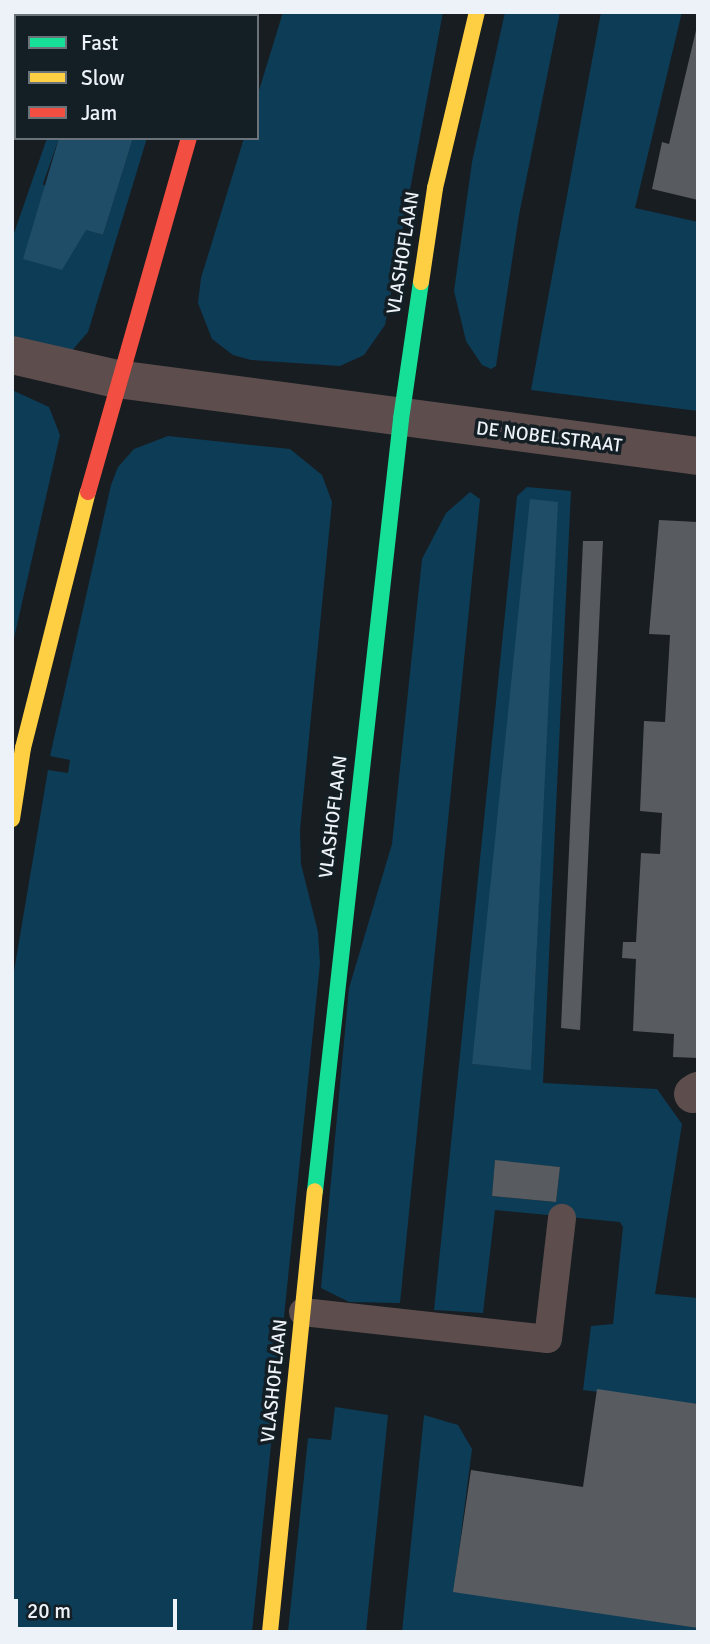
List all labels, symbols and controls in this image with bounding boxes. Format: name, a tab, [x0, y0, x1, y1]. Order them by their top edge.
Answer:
legend	[14, 14, 259, 140]
text: Fast	[81, 30, 118, 56]
text: Slow	[81, 65, 125, 91]
text: Jam	[81, 100, 117, 126]
street label: VLASHOFLAAN	[383, 190, 425, 316]
street label: DE NOBELSTRAAT	[475, 418, 623, 458]
street label: VLASHOFLAAN	[315, 754, 353, 880]
street label: VLASHOFLAAN	[257, 1318, 293, 1444]
scale bar	[18, 1584, 180, 1628]
text: 20 m	[27, 1598, 71, 1624]

